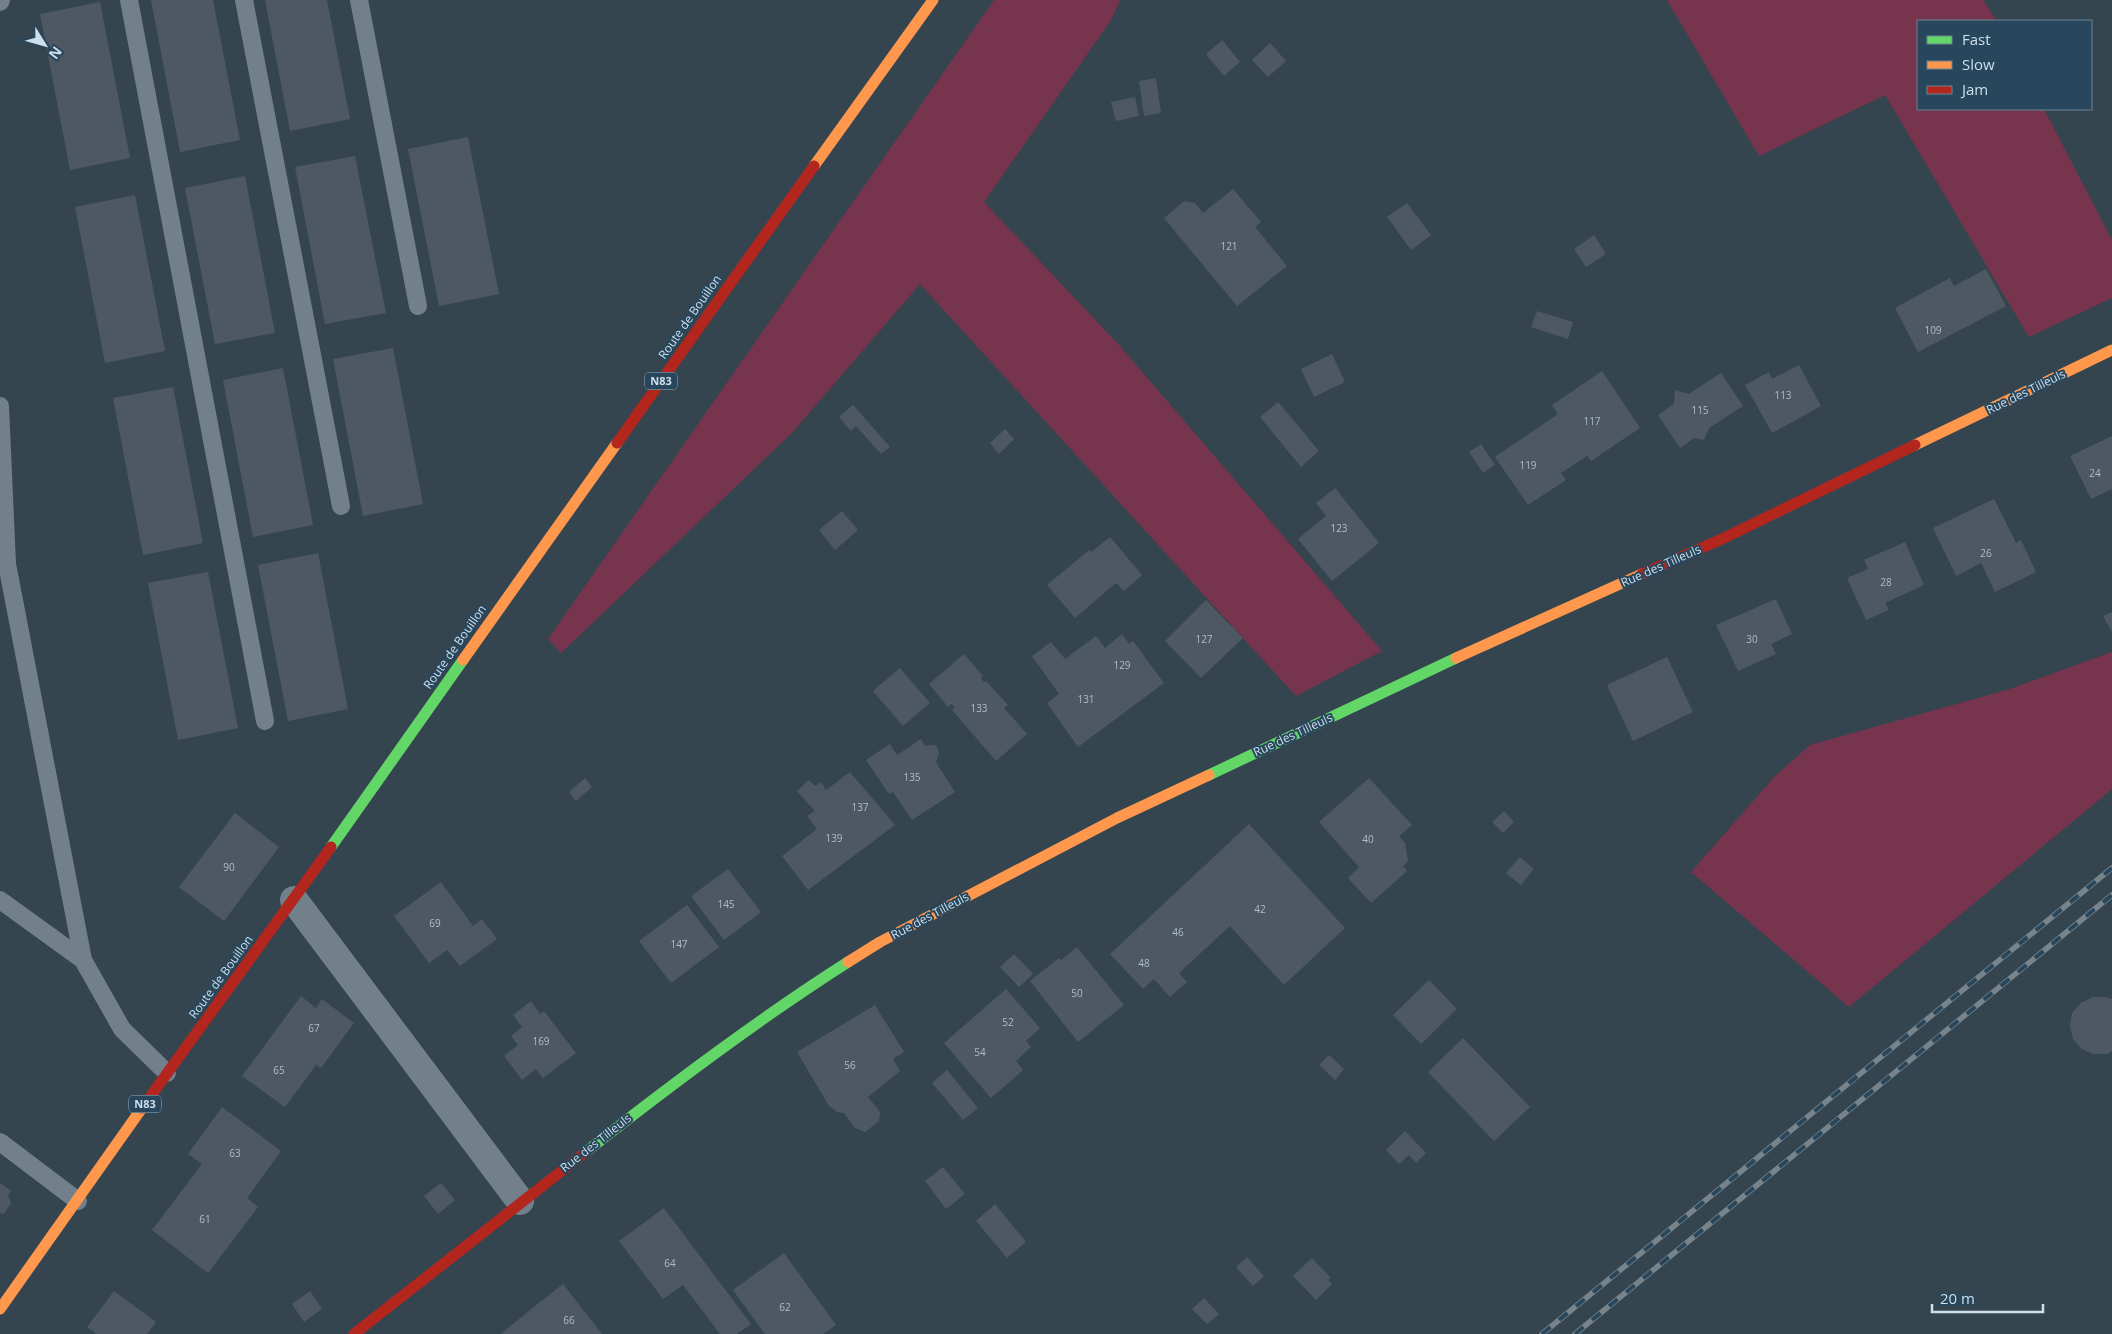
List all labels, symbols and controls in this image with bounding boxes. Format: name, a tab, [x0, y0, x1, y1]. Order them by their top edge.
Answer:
north arrow	[20, 20, 70, 70]
legend	[1917, 20, 2092, 110]
text: Fast	[1962, 29, 1991, 49]
text: N	[45, 43, 67, 63]
text: Slow	[1962, 54, 1995, 74]
text: Jam	[1960, 79, 1988, 99]
house number: 121	[1220, 239, 1238, 253]
street label: Route de Bouillon	[654, 271, 725, 362]
house number: 109	[1924, 323, 1942, 337]
street label: Rue des Tilleuls	[1983, 365, 2068, 418]
road number: N83	[645, 372, 677, 390]
house number: 113	[1774, 388, 1792, 402]
house number: 115	[1691, 403, 1709, 417]
house number: 117	[1583, 414, 1601, 428]
house number: 119	[1519, 458, 1537, 472]
house number: 24	[2089, 466, 2101, 480]
house number: 123	[1330, 521, 1348, 535]
street label: Rue des Tilleuls	[1618, 540, 1704, 591]
house number: 26	[1980, 546, 1992, 560]
house number: 28	[1880, 575, 1892, 589]
street label: Route de Bouillon	[419, 601, 490, 692]
house number: 127	[1195, 632, 1213, 646]
house number: 30	[1746, 632, 1758, 646]
house number: 129	[1113, 658, 1131, 672]
house number: 131	[1077, 692, 1095, 706]
house number: 133	[970, 701, 988, 715]
street label: Rue des Tilleuls	[1250, 709, 1336, 760]
house number: 135	[903, 770, 921, 784]
house number: 137	[851, 800, 869, 814]
house number: 139	[825, 831, 843, 845]
house number: 40	[1362, 832, 1374, 846]
house number: 90	[223, 860, 235, 874]
street label: Rue des Tilleuls	[888, 888, 972, 943]
house number: 145	[717, 897, 735, 911]
house number: 42	[1254, 902, 1266, 916]
house number: 69	[429, 916, 441, 930]
house number: 46	[1172, 925, 1184, 939]
street label: Route de Bouillon	[185, 932, 257, 1022]
house number: 147	[670, 937, 688, 951]
house number: 48	[1138, 956, 1150, 970]
house number: 50	[1071, 986, 1083, 1000]
house number: 52	[1002, 1015, 1014, 1029]
house number: 67	[308, 1021, 320, 1035]
house number: 169	[532, 1034, 550, 1048]
house number: 54	[974, 1045, 986, 1059]
house number: 56	[844, 1058, 856, 1072]
house number: 65	[273, 1063, 285, 1077]
road number: N83	[129, 1096, 161, 1112]
street label: Rue des Tilleuls	[557, 1109, 635, 1176]
house number: 63	[229, 1146, 241, 1160]
house number: 61	[199, 1212, 211, 1226]
house number: 64	[664, 1256, 676, 1270]
scale bar	[1932, 1282, 2043, 1314]
text: 20 m	[1940, 1288, 1975, 1308]
house number: 62	[779, 1300, 791, 1314]
house number: 66	[563, 1313, 575, 1327]

